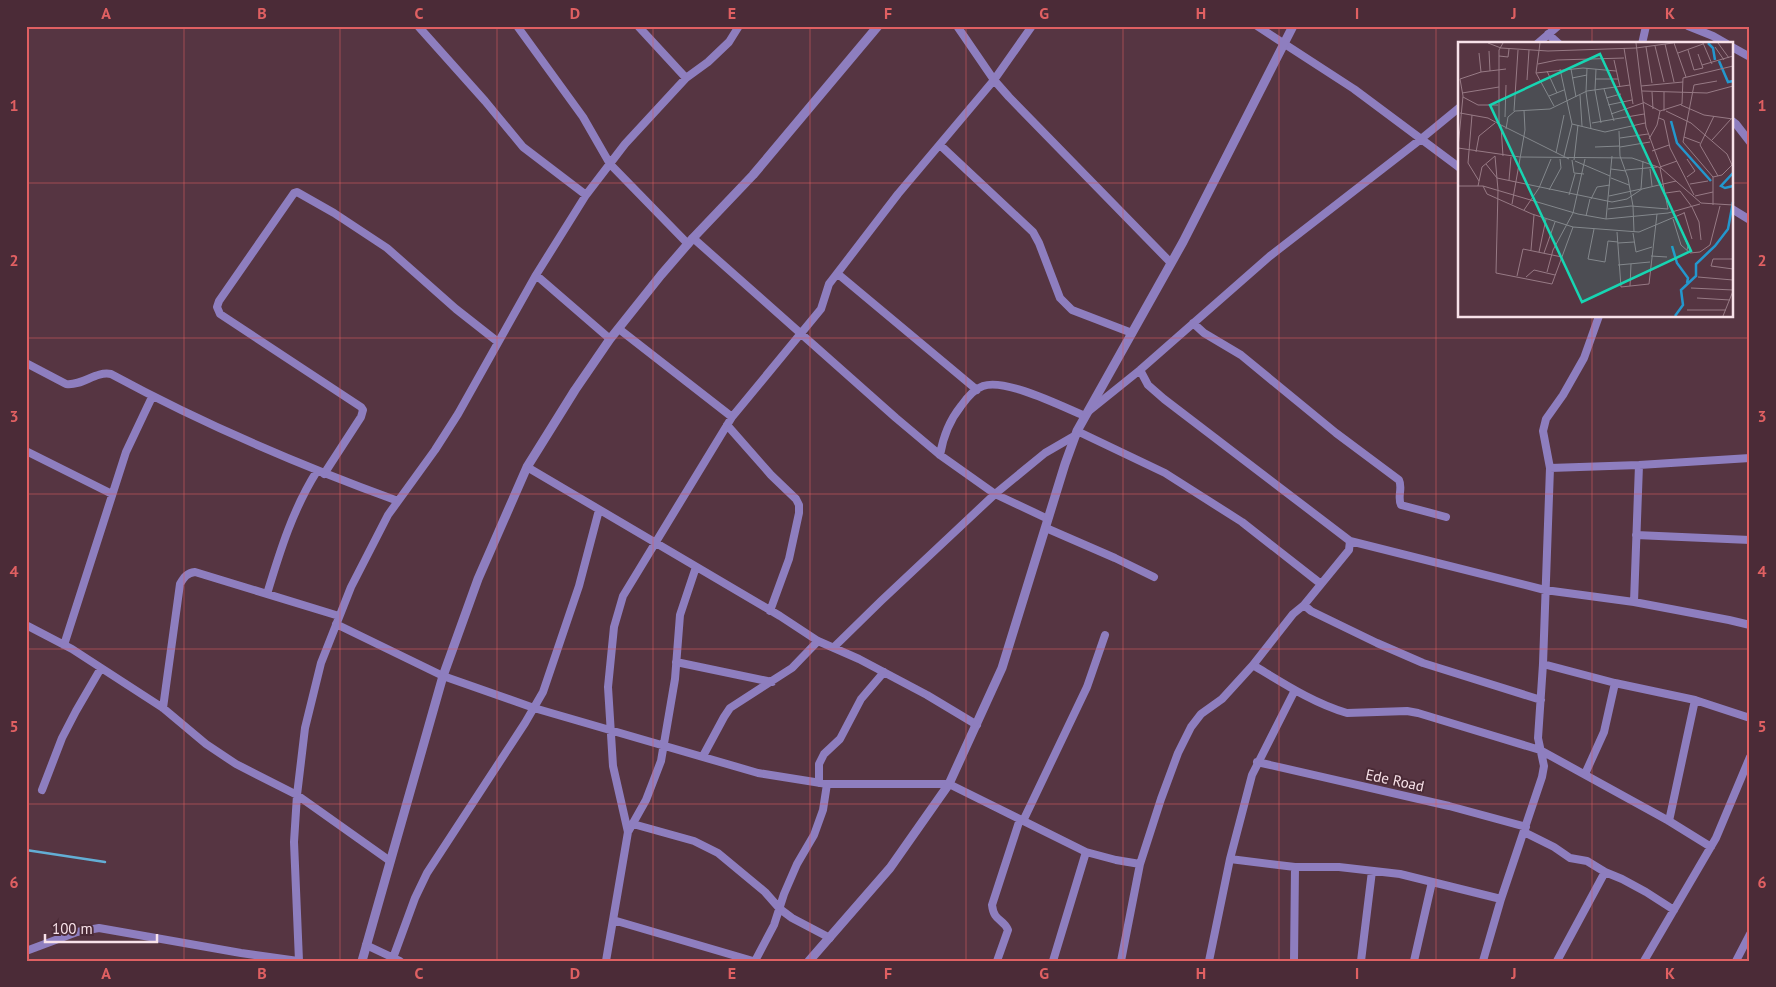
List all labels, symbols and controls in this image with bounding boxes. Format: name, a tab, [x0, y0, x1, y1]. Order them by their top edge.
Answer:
text: A	[101, 3, 111, 23]
text: B	[257, 3, 267, 23]
text: C	[415, 3, 424, 23]
text: D	[570, 3, 580, 23]
text: E	[728, 3, 736, 23]
text: F	[884, 3, 892, 23]
text: G	[1039, 3, 1049, 23]
text: H	[1196, 3, 1206, 23]
text: I	[1355, 3, 1359, 23]
text: J	[1510, 3, 1517, 23]
text: K	[1665, 3, 1675, 23]
inset map	[1458, 42, 1734, 318]
text: 1	[9, 95, 19, 115]
text: 1	[1757, 95, 1767, 115]
text: 2	[9, 250, 19, 270]
text: 2	[1757, 250, 1767, 270]
text: 3	[9, 406, 19, 426]
text: 3	[1757, 406, 1767, 426]
text: 4	[9, 561, 19, 581]
text: 4	[1757, 561, 1767, 581]
text: 5	[9, 716, 19, 736]
text: 5	[1757, 716, 1767, 736]
street label: Ede Road	[1364, 765, 1426, 795]
text: 6	[9, 872, 19, 892]
text: 6	[1757, 872, 1767, 892]
scale bar	[45, 912, 158, 944]
text: 100 m	[52, 919, 93, 938]
text: A	[101, 963, 111, 983]
text: B	[257, 963, 267, 983]
text: C	[415, 963, 424, 983]
text: D	[570, 963, 580, 983]
text: E	[728, 963, 736, 983]
text: F	[884, 963, 892, 983]
text: G	[1039, 963, 1049, 983]
text: H	[1196, 963, 1206, 983]
text: I	[1355, 963, 1359, 983]
text: J	[1510, 963, 1517, 983]
text: K	[1665, 963, 1675, 983]

